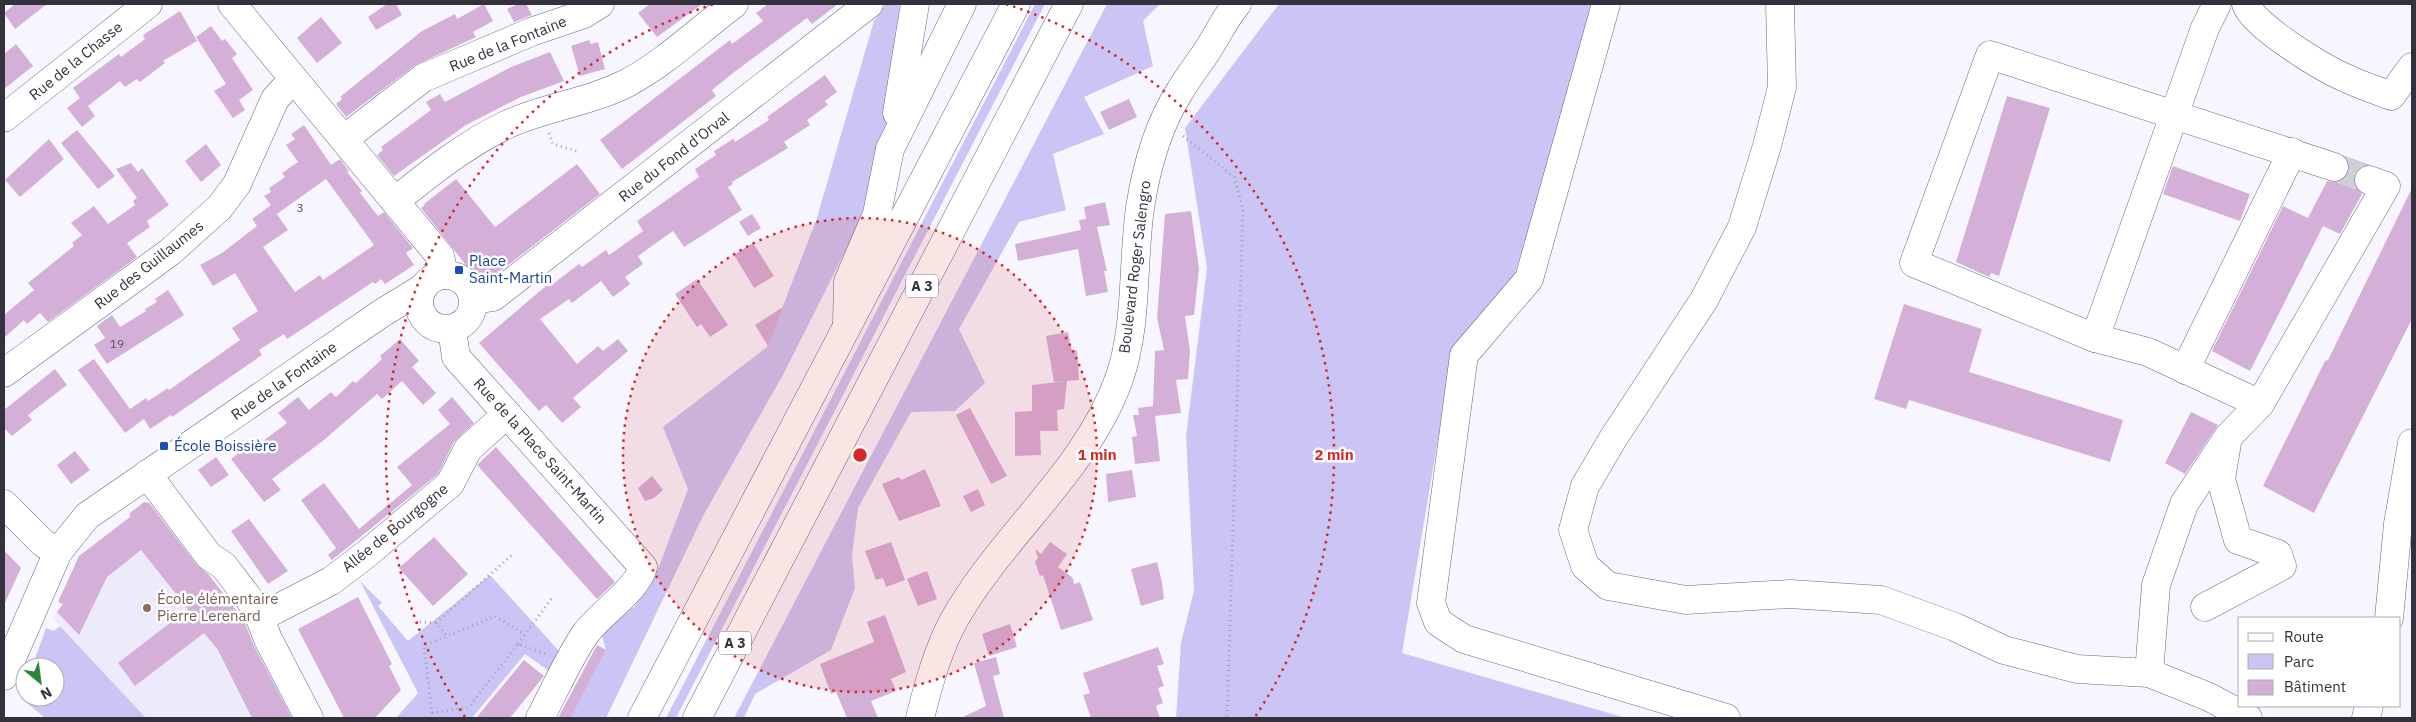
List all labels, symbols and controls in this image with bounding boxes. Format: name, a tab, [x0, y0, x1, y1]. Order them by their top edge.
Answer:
street label: Rue de la Fontaine	[446, 11, 569, 76]
street label: Rue de la Chasse	[25, 17, 126, 104]
street label: Rue du Fond d'Orval	[614, 107, 733, 206]
street label: Boulevard Roger Salengro	[1114, 179, 1155, 354]
house number: 3	[296, 200, 304, 215]
street label: Rue des Guillaumes	[90, 216, 207, 313]
place label: Place Saint-Martin	[469, 251, 552, 287]
marker: Place Saint-Martin	[453, 264, 465, 276]
road number: A 3	[906, 274, 938, 298]
house number: 19	[110, 336, 124, 351]
street label: Rue de la Fontaine	[227, 337, 340, 424]
street label: Rue de la Place Saint-Martin	[470, 374, 611, 527]
place label: École Boissière	[174, 436, 276, 455]
marker: École Boissière	[158, 440, 170, 452]
text: 1 min	[1077, 445, 1117, 464]
text: 2 min	[1314, 445, 1354, 464]
centre of rings	[851, 446, 869, 464]
street label: Allée de Bourgogne	[338, 479, 452, 576]
place label: École élémentaire Pierre Lerenard	[157, 589, 278, 625]
marker: École élémentaire Pierre Lerenard	[141, 602, 153, 614]
legend	[2238, 617, 2401, 707]
text: Route	[2284, 627, 2324, 646]
road number: A 3	[719, 632, 751, 654]
text: Parc	[2284, 652, 2314, 671]
north arrow	[15, 657, 65, 707]
text: Bâtiment	[2284, 677, 2346, 696]
text: N	[38, 683, 55, 704]

